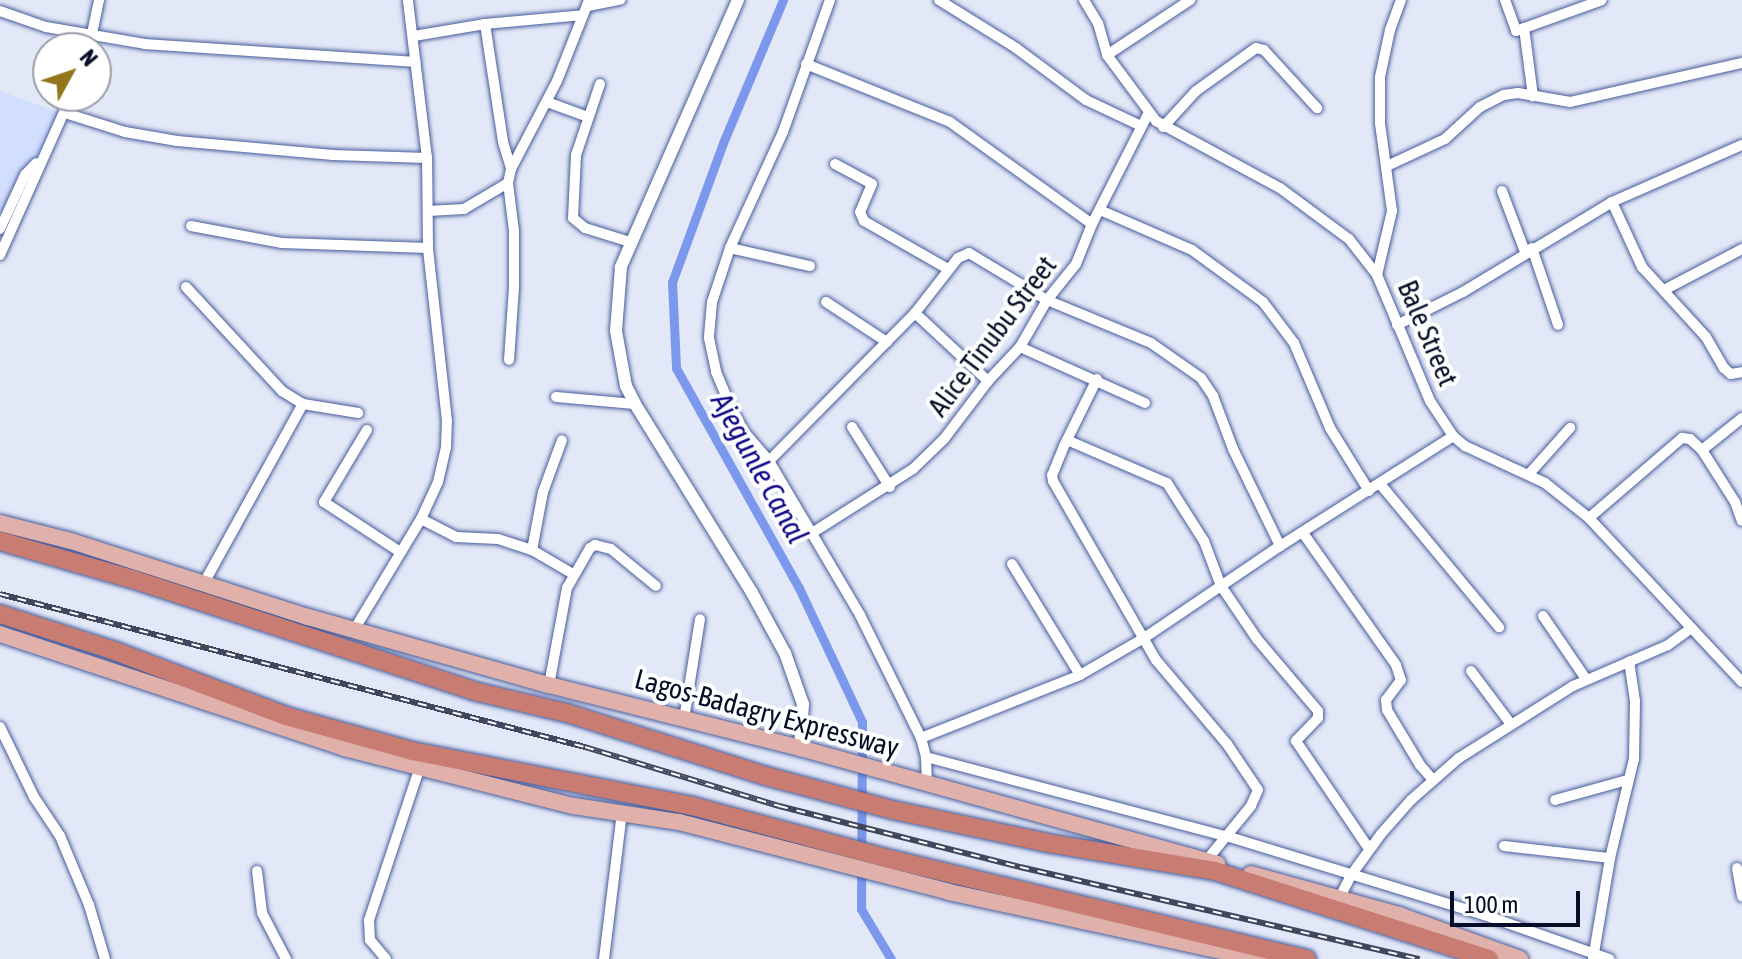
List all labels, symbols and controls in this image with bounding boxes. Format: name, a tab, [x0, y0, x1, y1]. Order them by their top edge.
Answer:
north arrow	[32, 32, 112, 112]
text: N	[75, 45, 103, 71]
street label: Alice Tinubu Street	[921, 249, 1063, 423]
street label: Bale Street	[1391, 275, 1465, 391]
water label: Ajegunle Canal	[704, 386, 816, 550]
street label: Lagos-Badagry Expressway	[631, 662, 903, 764]
scale bar	[1454, 875, 1584, 925]
text: 100 m	[1464, 891, 1518, 918]

